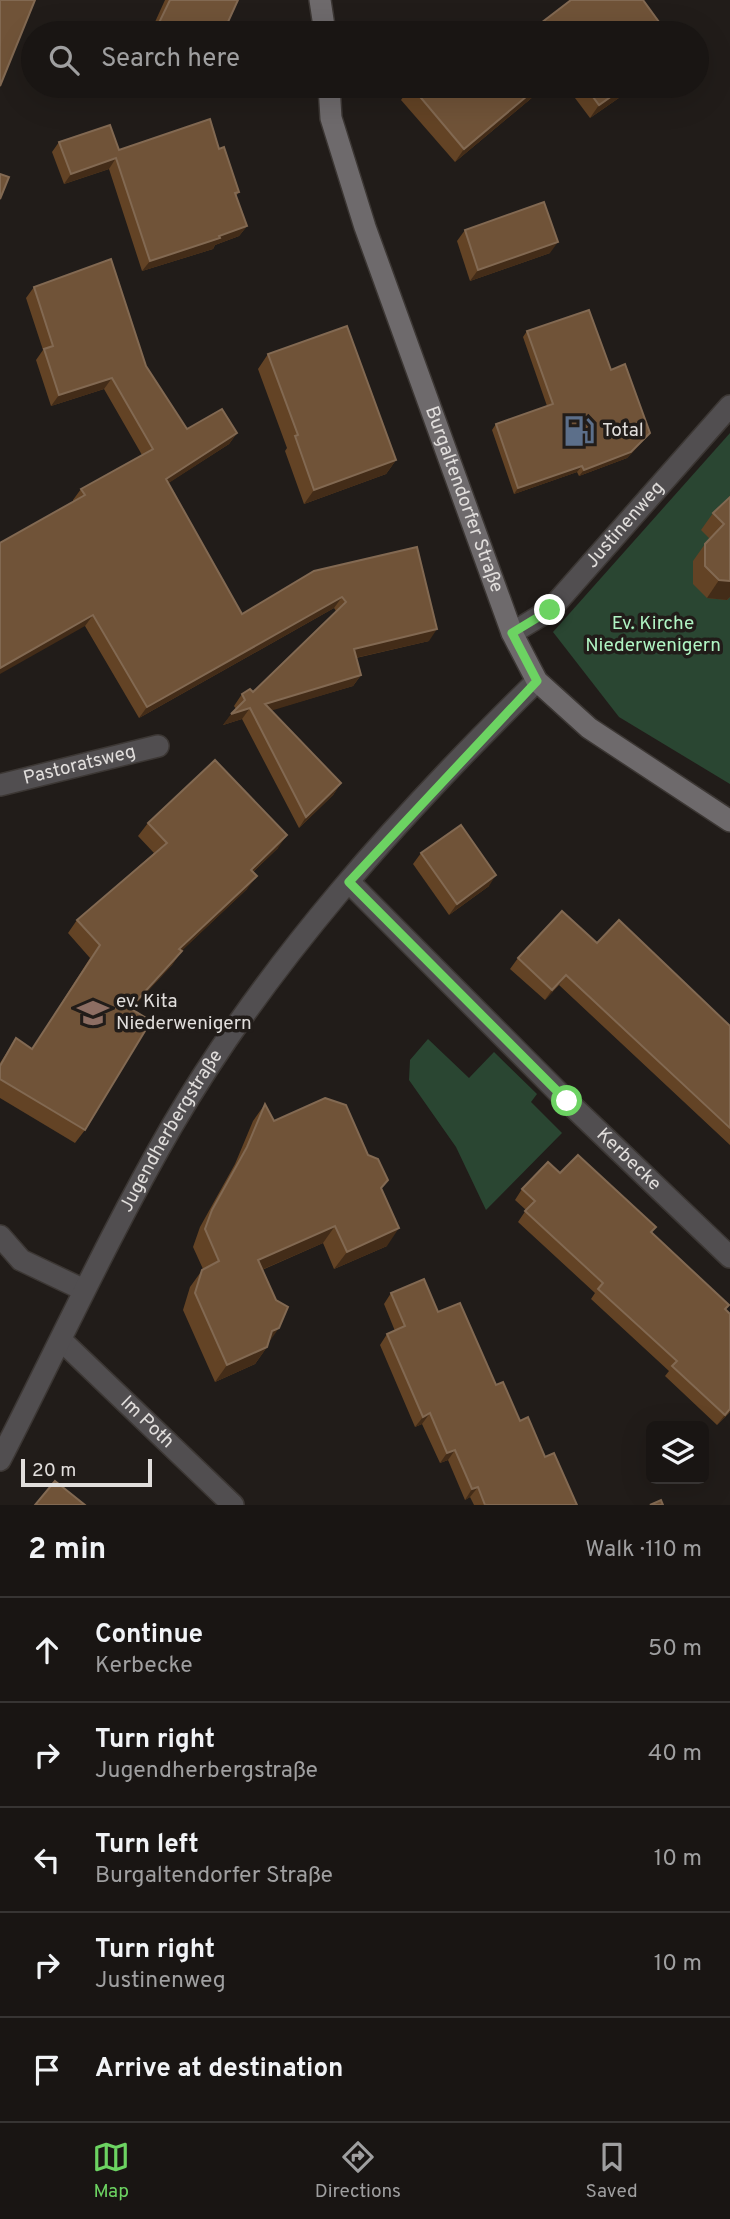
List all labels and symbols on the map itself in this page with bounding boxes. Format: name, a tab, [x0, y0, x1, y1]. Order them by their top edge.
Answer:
street label: Burgaltendorfer Straße	[419, 403, 508, 596]
fuel station icon: Total	[562, 414, 596, 448]
place label: Total	[602, 419, 644, 443]
street label: Justinenweg	[580, 476, 670, 573]
route end	[534, 594, 565, 625]
park label: Ev. Kirche Niederwenigern	[585, 612, 721, 658]
street label: Pastoratsweg	[21, 740, 138, 791]
place label: ev. Kita Niederwenigern	[116, 990, 252, 1036]
school or university icon: ev. Kita Niederwenigern	[76, 996, 110, 1030]
street label: Jugendherbergstraße	[115, 1045, 228, 1217]
route start	[551, 1085, 582, 1116]
street label: Kerbecke	[591, 1123, 666, 1196]
street label: Im Poth	[115, 1391, 179, 1454]
scale bar	[21, 1456, 152, 1488]

